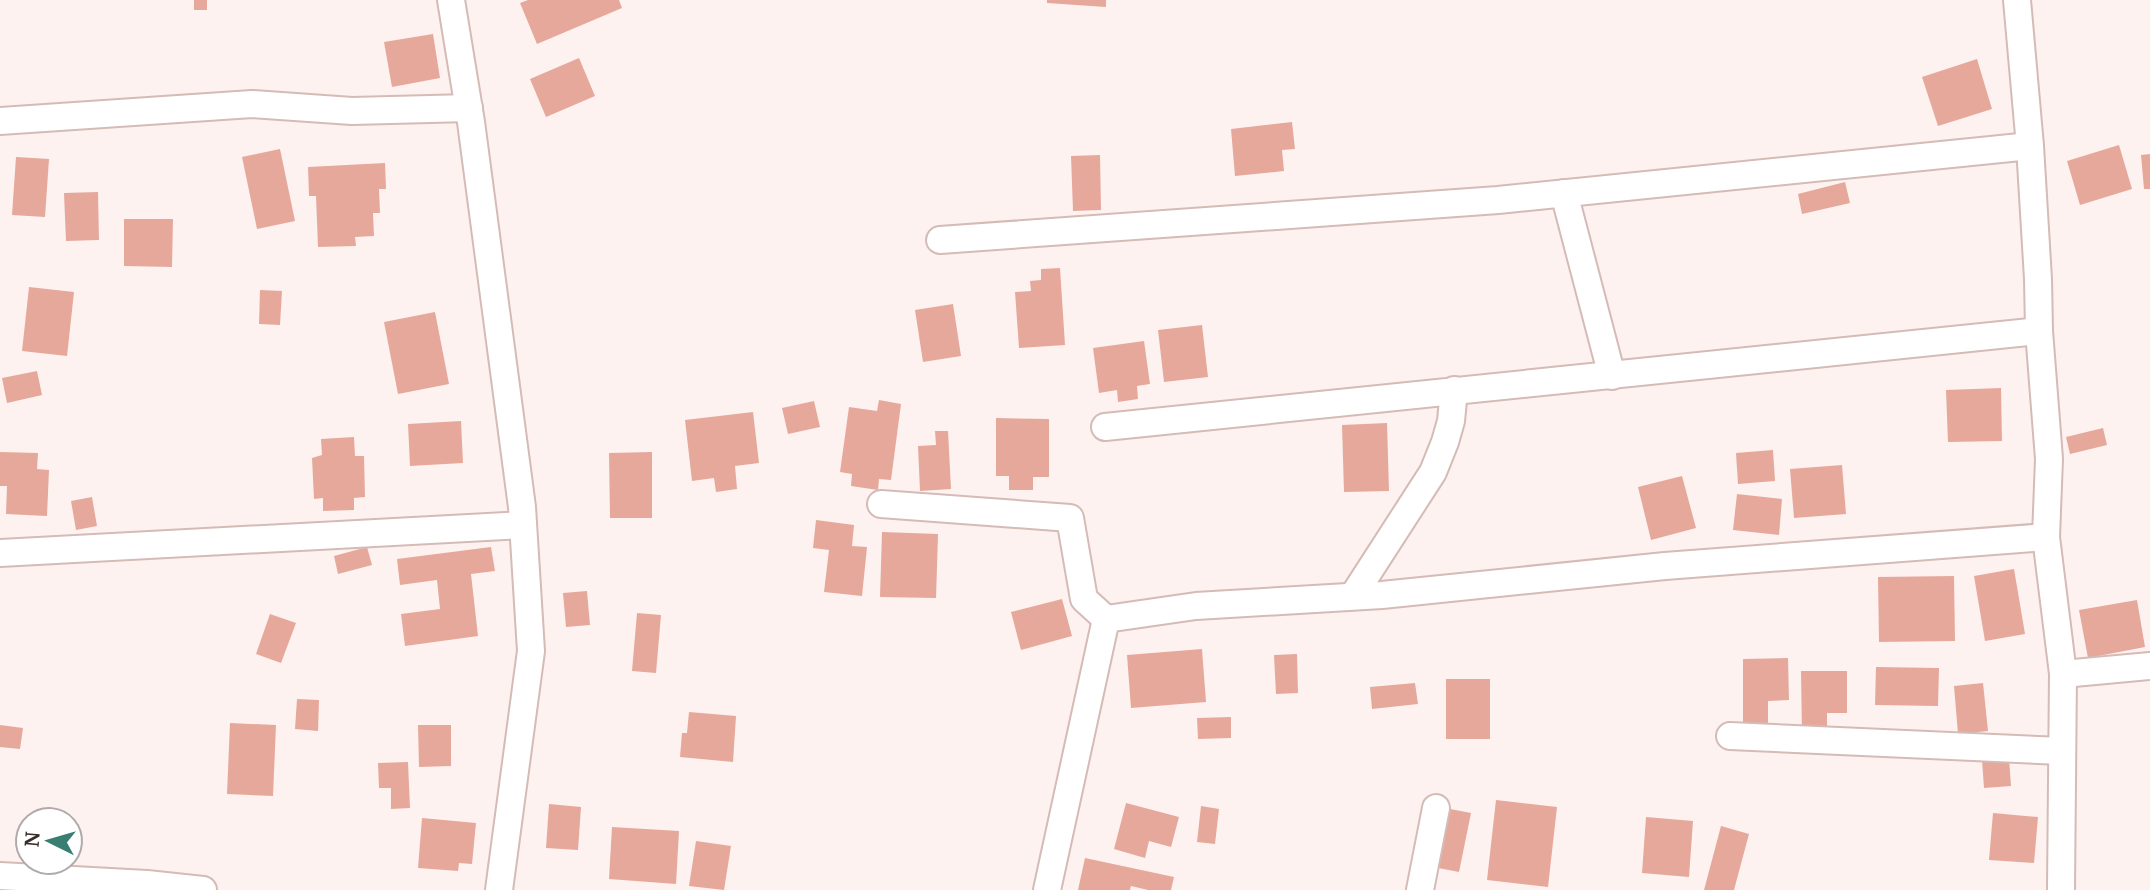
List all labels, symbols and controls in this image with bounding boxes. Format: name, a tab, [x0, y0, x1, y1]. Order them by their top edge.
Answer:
north arrow	[14, 806, 84, 876]
text: N	[19, 831, 45, 848]

